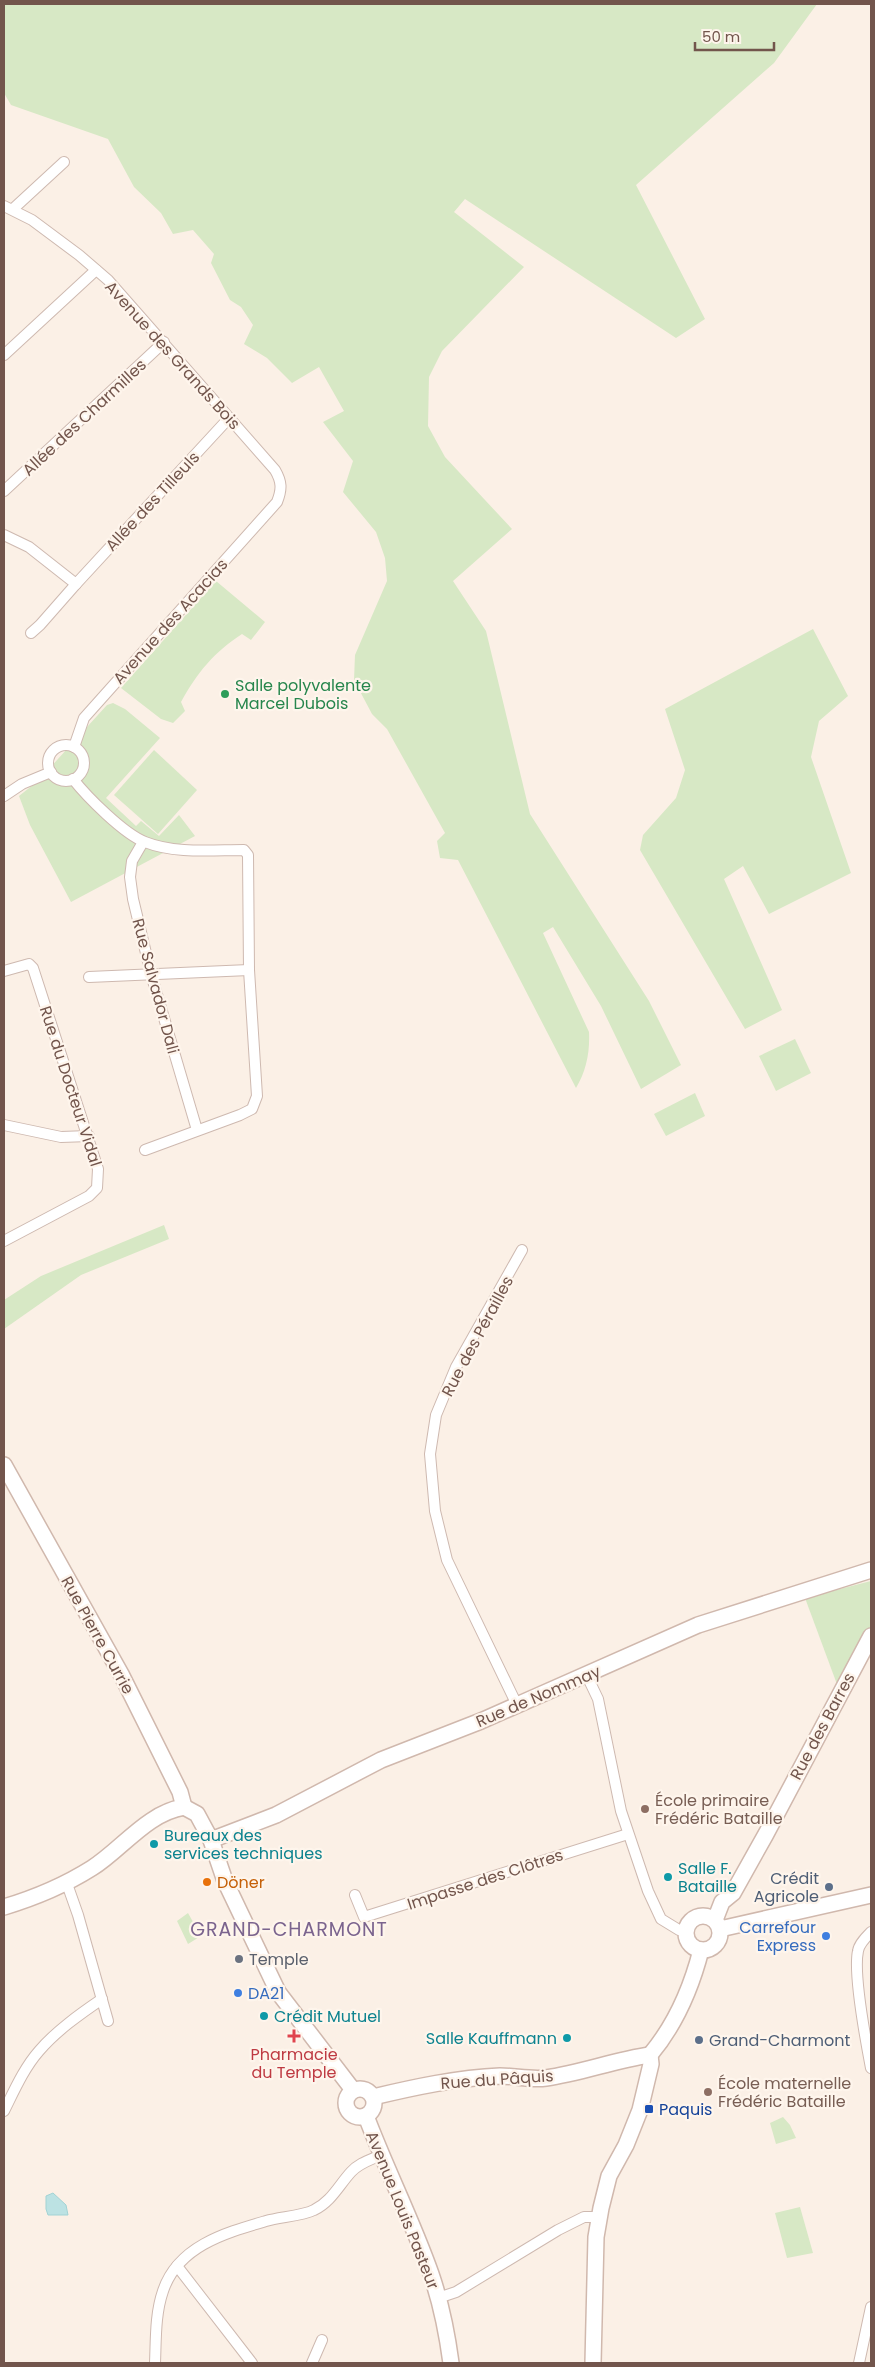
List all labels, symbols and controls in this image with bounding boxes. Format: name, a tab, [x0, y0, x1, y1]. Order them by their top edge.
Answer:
scale bar	[695, 20, 774, 52]
text: 50 m	[702, 26, 740, 47]
street label: Avenue des Grands Bois	[100, 276, 246, 435]
street label: Allée des Charmilles	[17, 354, 151, 481]
street label: Allée des Tilleuls	[100, 446, 205, 556]
street label: Avenue des Acacias	[108, 554, 233, 689]
place label: Salle polyvalente Marcel Dubois	[235, 674, 371, 715]
marker: Salle polyvalente Marcel Dubois	[219, 688, 231, 700]
street label: Rue Salvador Dali	[126, 916, 185, 1056]
street label: Rue du Docteur Vidal	[34, 1003, 107, 1169]
street label: Rue des Pérailles	[436, 1272, 519, 1401]
street label: Rue Pierre Currie	[56, 1572, 140, 1699]
street label: Rue de Nommay	[472, 1660, 604, 1733]
street label: Rue des Barres	[785, 1669, 860, 1784]
place label: École primaire Frédéric Bataille	[655, 1789, 783, 1830]
marker: École primaire Frédéric Bataille	[639, 1803, 651, 1815]
place label: Bureaux des services techniques	[164, 1824, 323, 1865]
marker: Bureaux des services techniques	[148, 1838, 160, 1850]
street label: Impasse des Clôtres	[404, 1843, 566, 1916]
place label: Salle F. Bataille	[678, 1857, 737, 1898]
place label: Crédit Agricole	[754, 1867, 819, 1908]
place label: Döner	[217, 1871, 265, 1894]
marker: Salle F. Bataille	[662, 1871, 674, 1883]
marker: Döner	[201, 1876, 213, 1888]
marker: Crédit Agricole	[823, 1881, 835, 1893]
district label: GRAND-CHARMONT	[190, 1916, 388, 1943]
place label: Carrefour Express	[739, 1916, 816, 1957]
marker: Carrefour Express	[820, 1930, 832, 1942]
place label: Temple	[249, 1948, 309, 1971]
marker: Temple	[233, 1953, 245, 1965]
place label: DA21	[248, 1982, 284, 2005]
marker: DA21	[232, 1987, 244, 1999]
place label: Crédit Mutuel	[274, 2005, 381, 2028]
marker: Crédit Mutuel	[258, 2010, 270, 2022]
place label: Salle Kauffmann	[426, 2027, 557, 2050]
place label: Grand-Charmont	[709, 2029, 850, 2052]
marker: Pharmacie du Temple	[288, 2030, 300, 2042]
marker: Salle Kauffmann	[561, 2032, 573, 2044]
marker: Grand-Charmont	[693, 2034, 705, 2046]
place label: Pharmacie du Temple	[250, 2043, 338, 2084]
street label: Rue du Pâquis	[440, 2064, 554, 2095]
place label: École maternelle Frédéric Bataille	[718, 2072, 851, 2113]
marker: École maternelle Frédéric Bataille	[702, 2086, 714, 2098]
place label: Paquis	[659, 2098, 712, 2121]
marker: Paquis	[643, 2103, 655, 2115]
street label: Avenue Louis Pasteur	[360, 2128, 445, 2293]

